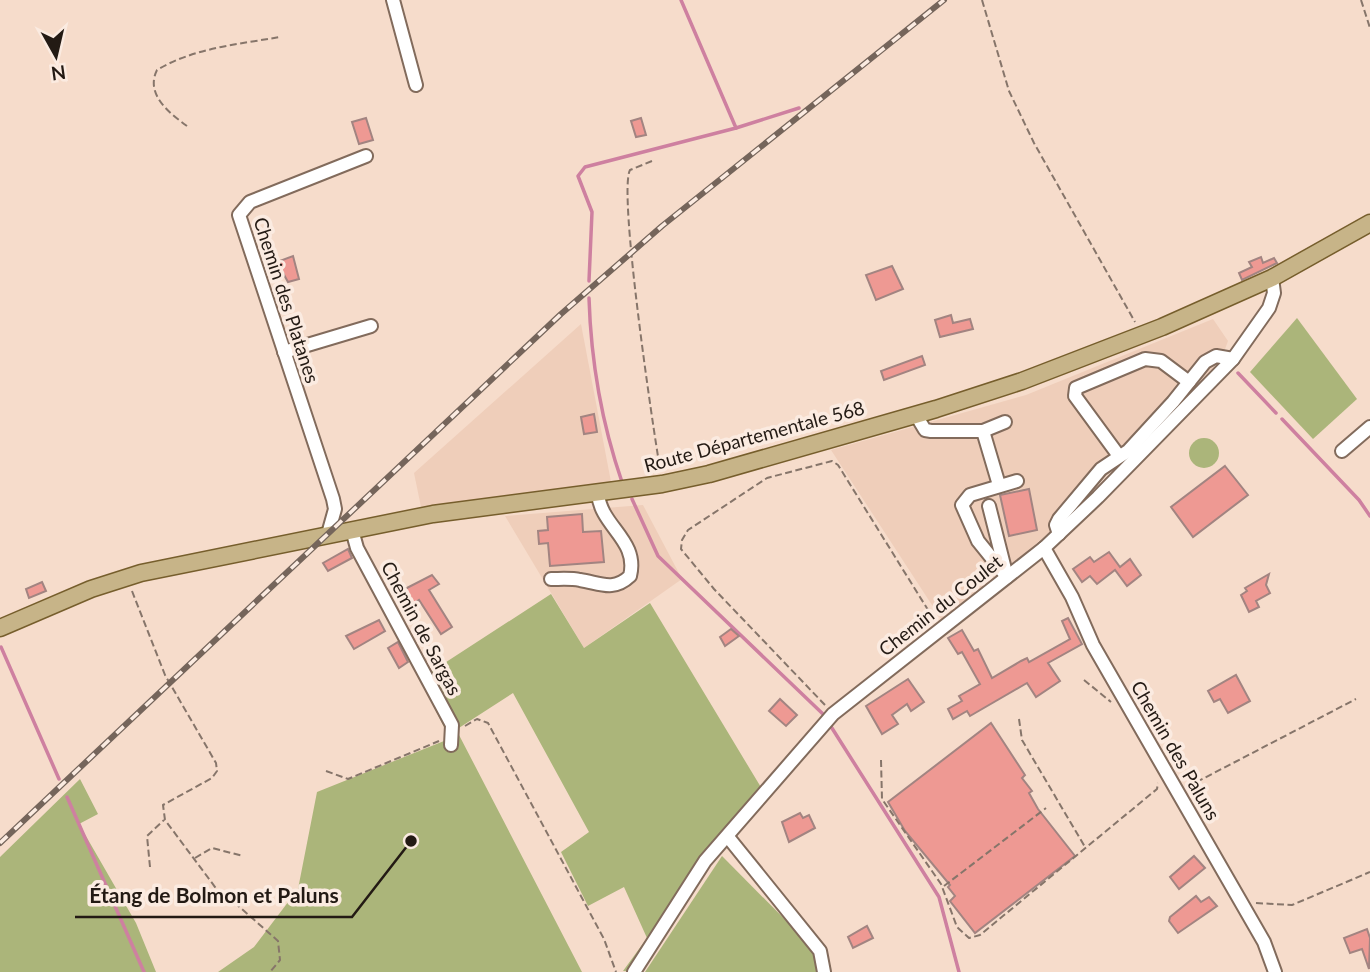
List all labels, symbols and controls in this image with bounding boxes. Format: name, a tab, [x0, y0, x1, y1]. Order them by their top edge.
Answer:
north arrow	[21, 21, 91, 91]
text: N	[50, 61, 67, 86]
street label: Chemin des Platanes	[249, 214, 325, 386]
street label: Route Départementale 568	[641, 395, 867, 477]
street label: Chemin du Coulet	[874, 550, 1006, 660]
street label: Chemin de Sargas	[377, 557, 467, 699]
street label: Chemin des Paluns	[1127, 676, 1225, 824]
callout: Étang de Bolmon et Paluns	[75, 875, 352, 917]
text: Étang de Bolmon et Paluns	[89, 882, 339, 907]

